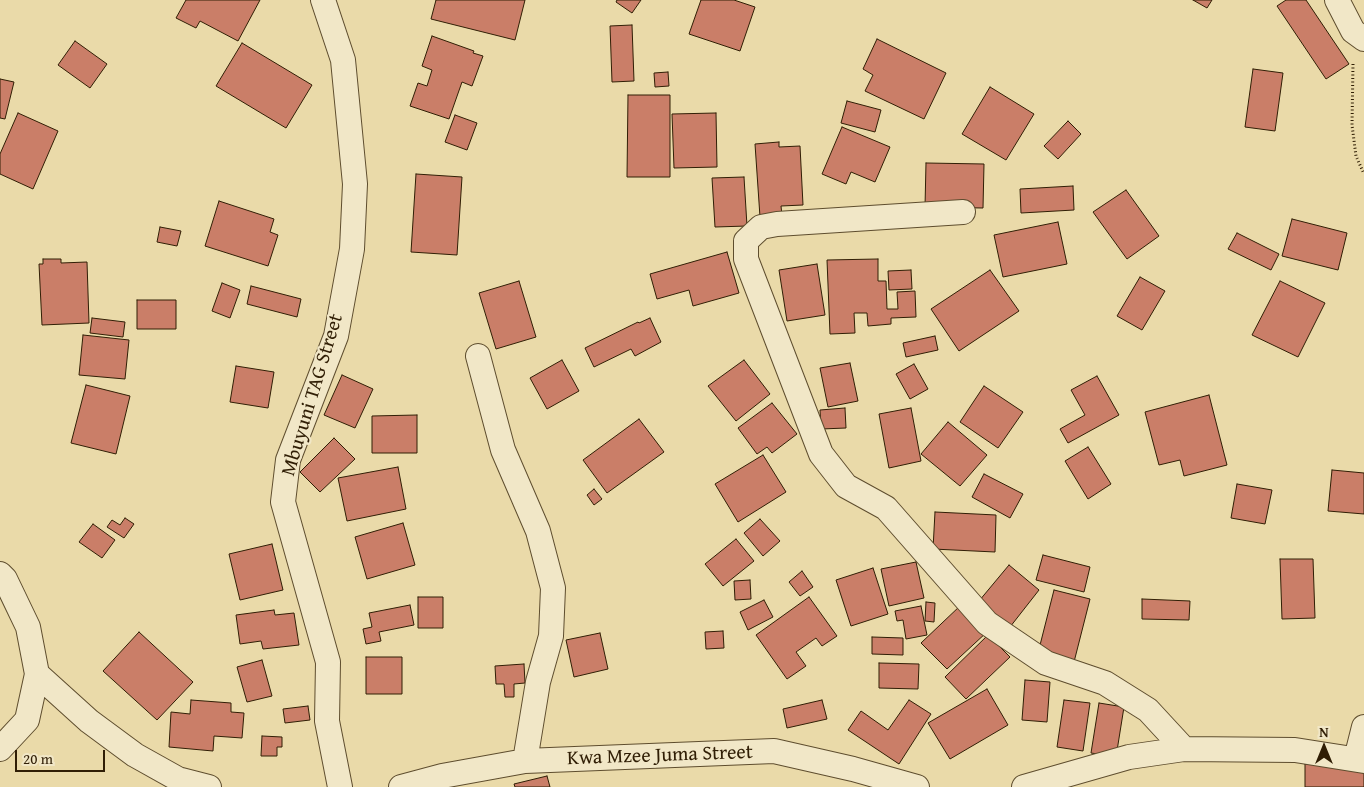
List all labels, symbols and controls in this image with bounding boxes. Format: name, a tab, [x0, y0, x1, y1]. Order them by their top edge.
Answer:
street label: Mbuyuni TAG Street	[277, 311, 349, 479]
north arrow	[1299, 722, 1349, 772]
text: N	[1319, 722, 1329, 742]
scale bar	[18, 740, 108, 772]
street label: Kwa Mzee Juma Street	[567, 741, 753, 771]
text: 20 m	[23, 748, 53, 769]

